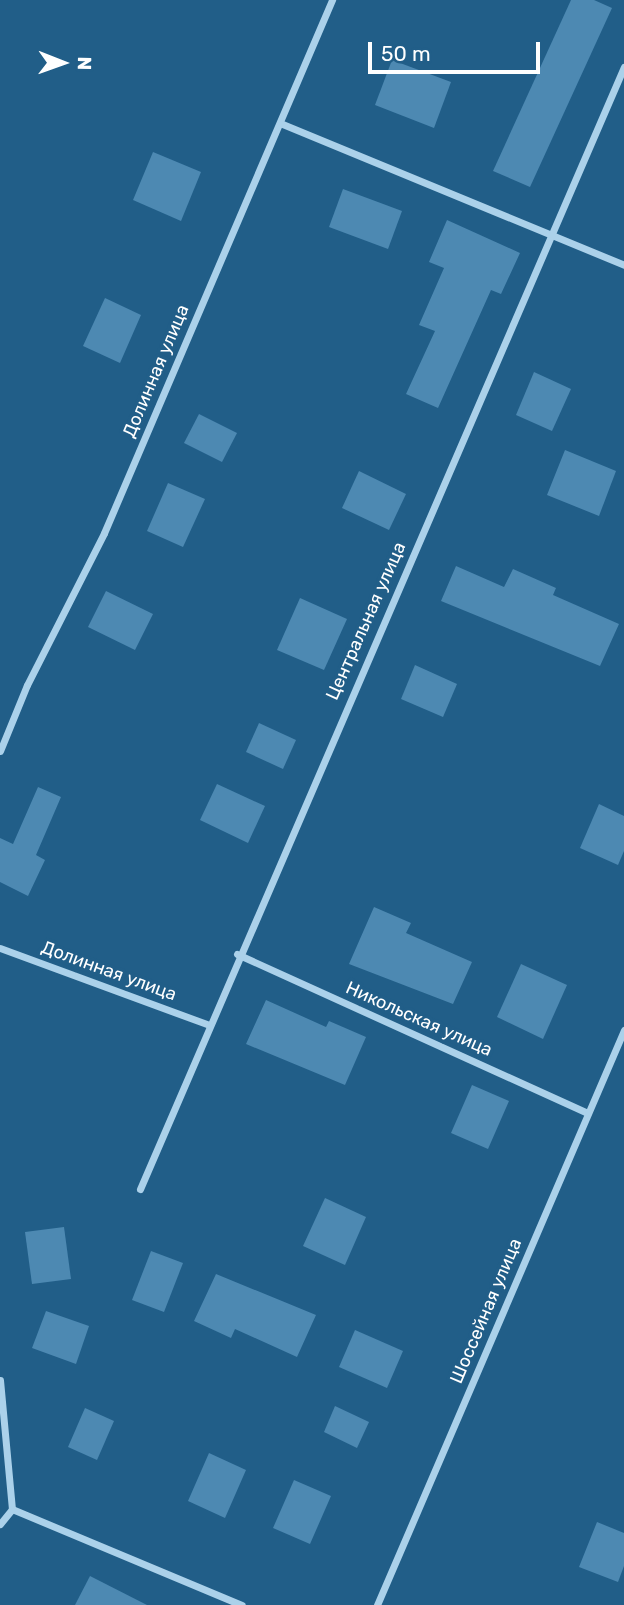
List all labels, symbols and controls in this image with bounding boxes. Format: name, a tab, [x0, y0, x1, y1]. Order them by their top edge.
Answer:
north arrow	[28, 28, 98, 98]
scale bar	[372, 28, 544, 72]
text: 50 m	[381, 41, 431, 66]
text: N	[73, 56, 96, 70]
street label: Долинная улица	[118, 301, 194, 441]
street label: Центральная улица	[321, 539, 411, 703]
street label: Долинная улица	[39, 937, 179, 1005]
street label: Никольская улица	[342, 977, 496, 1061]
street label: Шоссейная улица	[446, 1235, 526, 1387]

